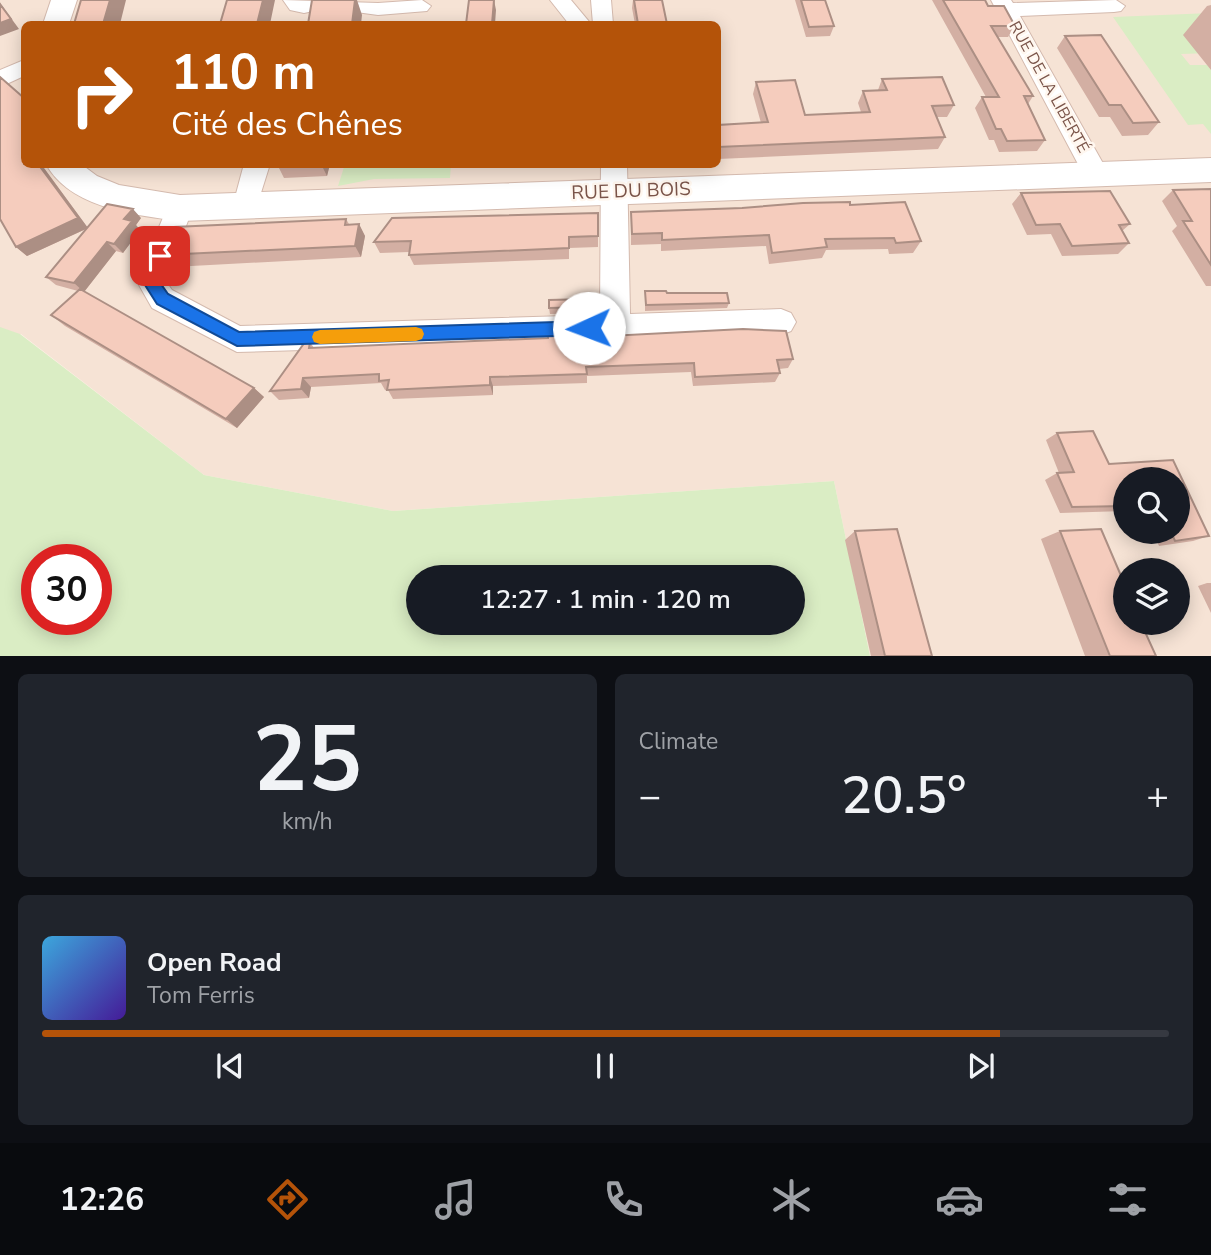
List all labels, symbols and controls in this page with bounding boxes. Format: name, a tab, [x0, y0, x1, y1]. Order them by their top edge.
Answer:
street label: RUE DE LA LIBERTÉ	[1004, 17, 1094, 157]
text: 110 m	[171, 39, 315, 106]
icon: right	[56, 49, 147, 140]
text: Cité des Chênes	[171, 103, 403, 146]
street label: RUE DU BOIS	[571, 176, 691, 206]
pin	[130, 226, 190, 286]
icon: arrive	[141, 237, 179, 275]
position arrow	[552, 291, 626, 365]
map controls	[1113, 467, 1190, 635]
button: search	[1113, 467, 1190, 544]
speed limit sign: 30	[21, 544, 112, 635]
button: layers	[1113, 558, 1190, 635]
text: 12:27 · 1 min · 120 m	[480, 582, 731, 617]
text: 25	[253, 698, 362, 822]
text: Climate	[639, 726, 718, 757]
text: 20.5°	[841, 760, 966, 831]
text: −	[639, 771, 661, 822]
text: +	[1146, 771, 1169, 822]
text: km/h	[282, 806, 333, 837]
text: Open Road	[147, 945, 282, 980]
text: Tom Ferris	[147, 980, 255, 1011]
icon: previous	[211, 1047, 249, 1085]
icon: pause	[586, 1047, 624, 1085]
icon: next	[962, 1047, 1000, 1085]
icon: directions	[263, 1175, 312, 1224]
icon: music	[431, 1175, 480, 1224]
icon: phone	[599, 1175, 648, 1224]
icon: climate	[767, 1175, 816, 1224]
icon: car	[935, 1175, 984, 1224]
icon: filters	[1103, 1175, 1152, 1224]
text: 12:26	[59, 1178, 144, 1221]

